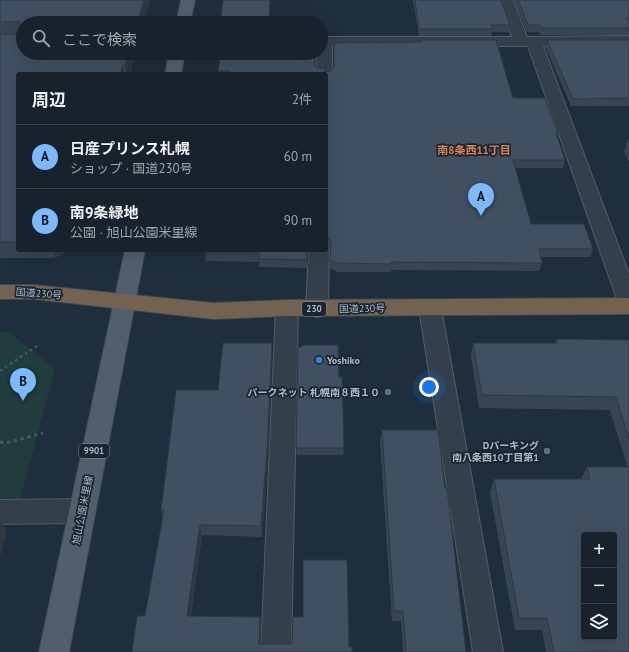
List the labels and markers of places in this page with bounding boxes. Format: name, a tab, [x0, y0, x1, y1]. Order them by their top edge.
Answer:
pin: A	[468, 183, 494, 216]
place label: Yoshiko	[326, 354, 360, 367]
marker: Yoshiko	[314, 355, 324, 365]
pin: B	[10, 368, 36, 401]
place label: パークネット 札幌南８西１０	[247, 386, 380, 399]
marker: パークネット 札幌南８西１０	[383, 387, 393, 397]
place label: Dパーキング 南八条西10丁目第1	[452, 439, 539, 464]
marker: Dパーキング 南八条西10丁目第1	[542, 446, 552, 456]

